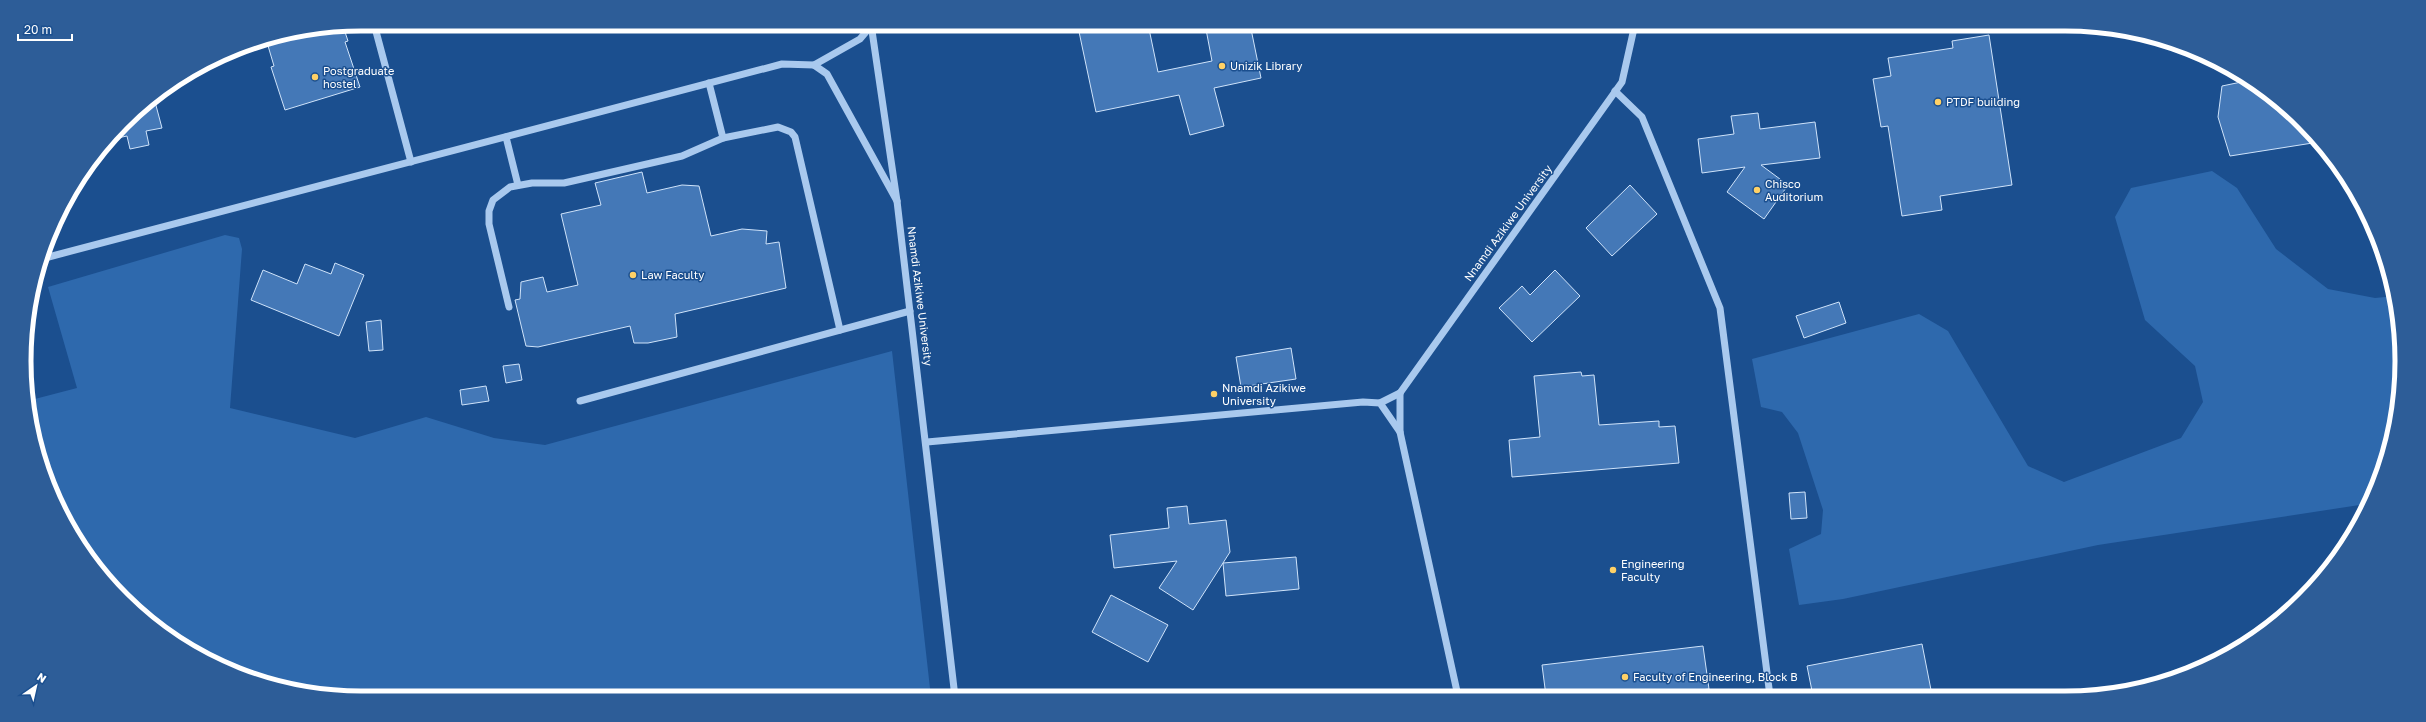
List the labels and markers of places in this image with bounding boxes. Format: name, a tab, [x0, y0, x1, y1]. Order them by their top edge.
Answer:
place label: Unizik Library	[1230, 59, 1302, 72]
marker: Unizik Library	[1217, 61, 1227, 71]
place label: Postgraduate hostel	[323, 64, 394, 90]
marker: Postgraduate hostel	[310, 72, 320, 82]
place label: PTDF building	[1946, 95, 2020, 108]
marker: PTDF building	[1933, 97, 1943, 107]
place label: Chisco Auditorium	[1765, 177, 1823, 203]
marker: Chisco Auditorium	[1752, 185, 1762, 195]
place label: Law Faculty	[641, 268, 704, 281]
marker: Law Faculty	[628, 270, 638, 280]
place label: Nnamdi Azikiwe University	[1222, 381, 1306, 407]
marker: Nnamdi Azikiwe University	[1209, 389, 1219, 399]
place label: Engineering Faculty	[1621, 557, 1684, 583]
marker: Engineering Faculty	[1608, 565, 1618, 575]
place label: Faculty of Engineering, Block B	[1633, 670, 1798, 683]
marker: Faculty of Engineering, Block B	[1620, 672, 1630, 682]

